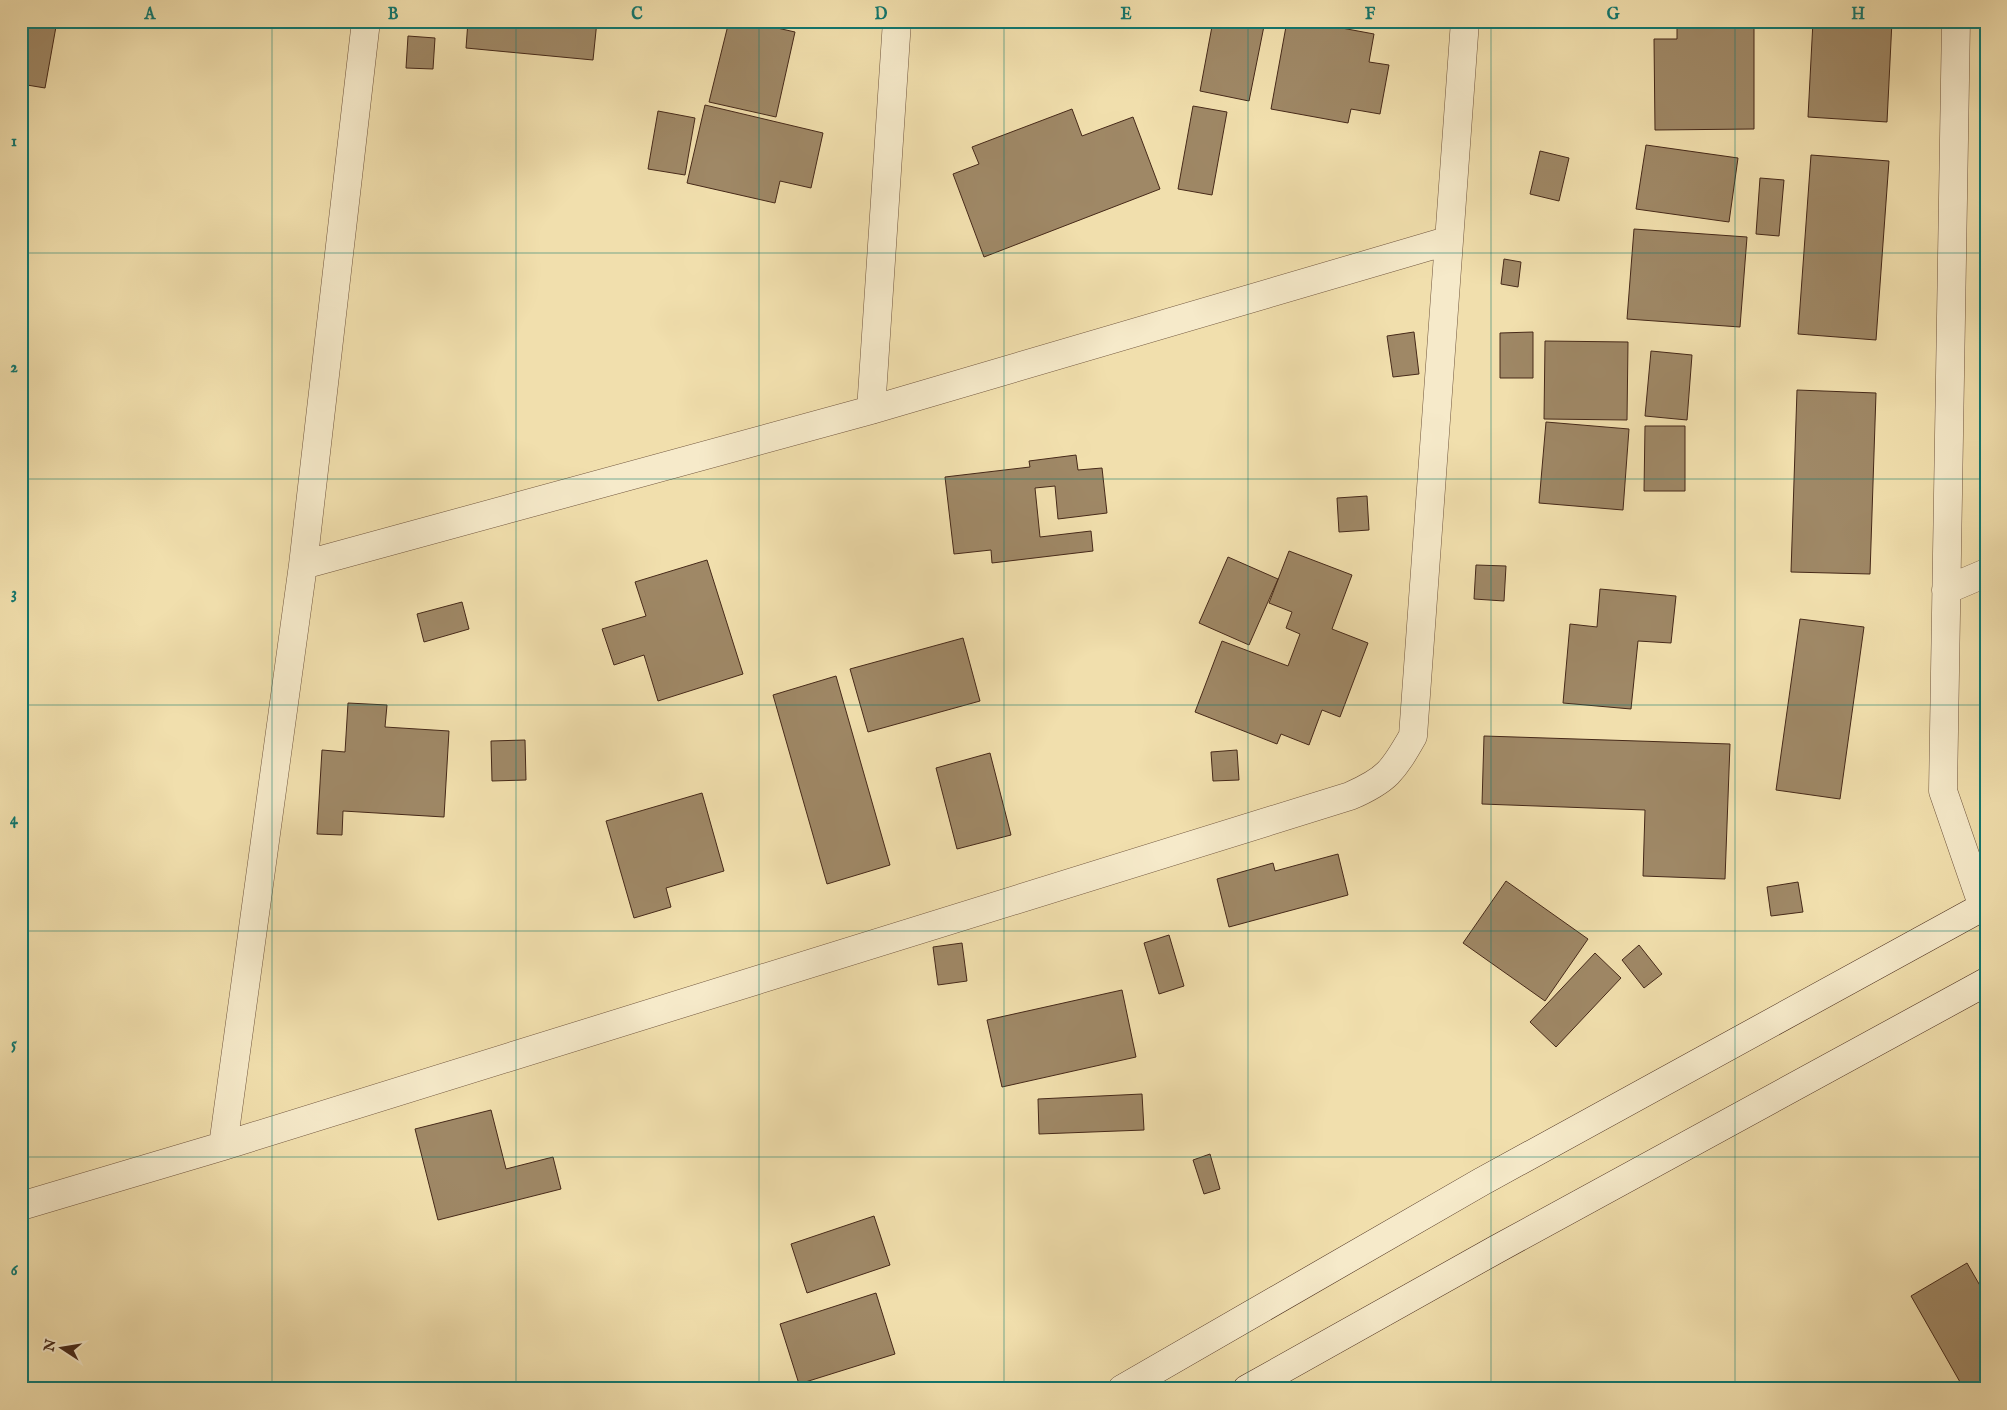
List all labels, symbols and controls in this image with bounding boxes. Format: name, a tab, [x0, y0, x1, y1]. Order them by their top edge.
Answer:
text: A	[144, 5, 157, 25]
text: B	[388, 5, 399, 25]
text: C	[631, 5, 643, 25]
text: D	[875, 5, 888, 25]
text: E	[1120, 5, 1132, 25]
text: F	[1365, 5, 1376, 25]
text: G	[1607, 5, 1620, 25]
text: H	[1851, 5, 1865, 25]
text: 1	[11, 132, 17, 152]
text: 2	[10, 358, 18, 378]
text: 3	[11, 584, 17, 604]
text: 4	[10, 810, 19, 830]
text: 5	[11, 1035, 17, 1055]
text: 6	[11, 1261, 19, 1281]
north arrow	[38, 1322, 88, 1372]
text: N	[40, 1338, 60, 1354]

